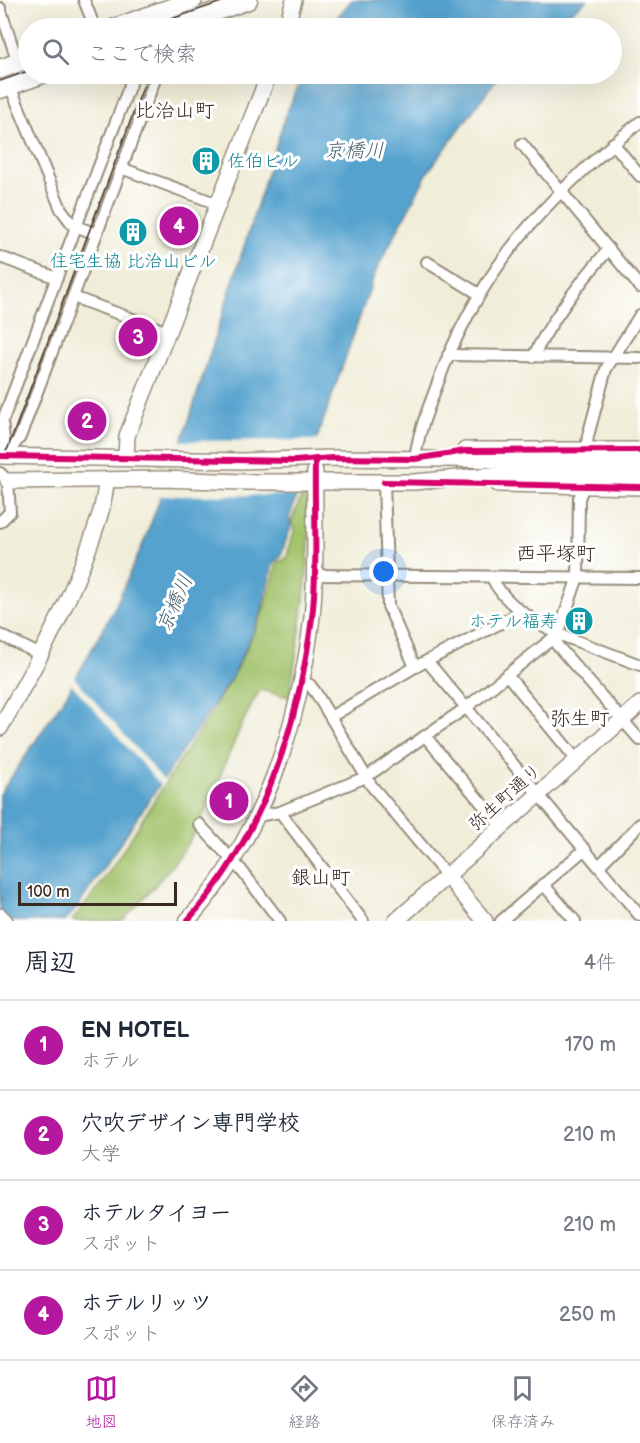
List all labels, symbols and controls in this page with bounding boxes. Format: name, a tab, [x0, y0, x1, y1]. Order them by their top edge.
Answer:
search box	[18, 18, 622, 84]
icon: search	[39, 35, 72, 68]
text: ここで検索	[87, 41, 197, 68]
district label: 比治山町	[135, 99, 215, 123]
water label: 京橋川	[324, 139, 384, 163]
building icon: 佐伯ビル	[190, 145, 222, 177]
place label: 佐伯ビル	[227, 151, 299, 172]
pin: 4	[160, 204, 198, 248]
building icon: 住宅生協 比治山ビル	[117, 216, 149, 248]
place label: 住宅生協 比治山ビル	[50, 251, 216, 272]
pin: 3	[118, 314, 158, 360]
pin: 2	[68, 398, 106, 444]
district label: 西平塚町	[516, 542, 596, 566]
your location	[369, 557, 398, 586]
water label: 京橋川	[152, 571, 198, 636]
building icon: ホテル福寿	[563, 605, 595, 637]
place label: ホテル福寿	[469, 611, 558, 632]
district label: 弥生町	[550, 707, 610, 731]
street label: 弥生町通り	[465, 759, 546, 835]
pin: 1	[210, 778, 248, 824]
district label: 銀山町	[291, 866, 351, 890]
scale bar	[18, 879, 177, 906]
text: 100 m	[27, 883, 70, 902]
text: 周辺	[24, 948, 76, 979]
text: 4件	[584, 951, 616, 975]
text: EN HOTEL	[81, 1017, 189, 1044]
text: 1	[39, 1033, 48, 1057]
text: 170 m	[565, 1033, 616, 1057]
text: ホテル	[81, 1049, 140, 1073]
text: 穴吹デザイン専門学校	[81, 1110, 300, 1137]
text: 2	[38, 1123, 49, 1147]
text: 210 m	[563, 1123, 616, 1147]
text: 大学	[81, 1142, 121, 1166]
text: ホテルタイヨー	[81, 1200, 231, 1227]
text: 3	[38, 1213, 49, 1237]
text: 210 m	[563, 1213, 616, 1237]
text: スポット	[81, 1232, 161, 1256]
text: ホテルリッツ	[81, 1290, 212, 1317]
text: 4	[38, 1303, 49, 1327]
text: 250 m	[559, 1303, 616, 1327]
text: スポット	[81, 1322, 161, 1346]
tab: 地図	[85, 1372, 118, 1432]
tab: 経路	[288, 1372, 321, 1432]
tab: 保存済み	[491, 1372, 555, 1432]

